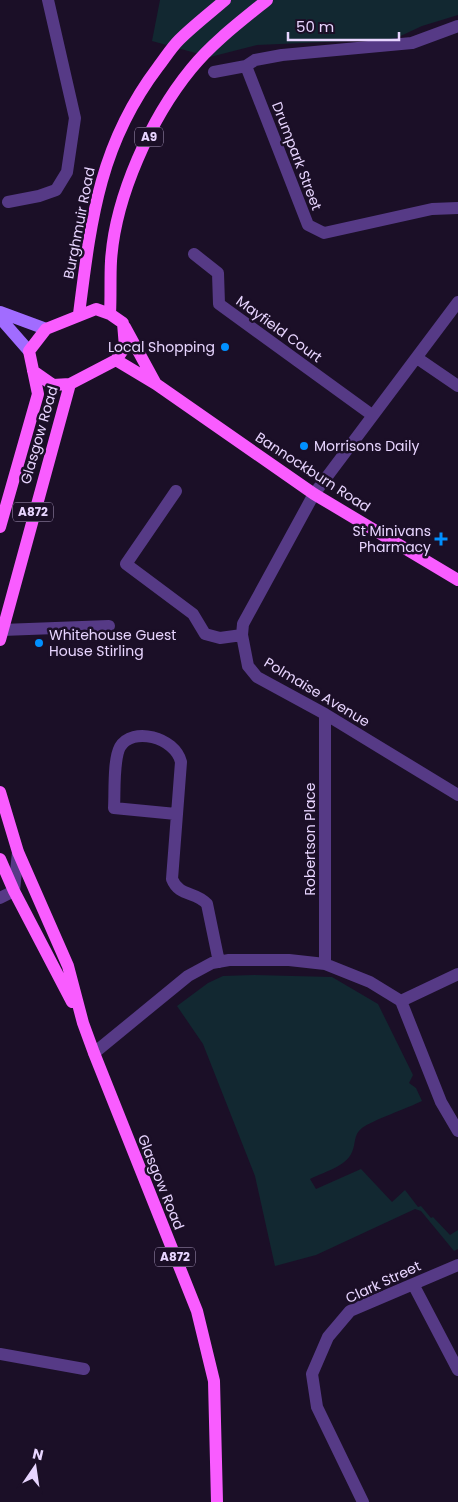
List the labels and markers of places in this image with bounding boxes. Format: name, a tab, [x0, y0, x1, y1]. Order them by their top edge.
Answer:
place label: Local Shopping	[108, 337, 215, 357]
marker: Local Shopping	[219, 341, 231, 353]
place label: Morrisons Daily	[314, 436, 419, 456]
marker: Morrisons Daily	[298, 440, 310, 452]
place label: St Minivans Pharmacy	[352, 521, 431, 557]
marker: St Minivans Pharmacy	[435, 533, 447, 545]
place label: Whitehouse Guest House Stirling	[49, 625, 176, 661]
marker: Whitehouse Guest House Stirling	[33, 637, 45, 649]

